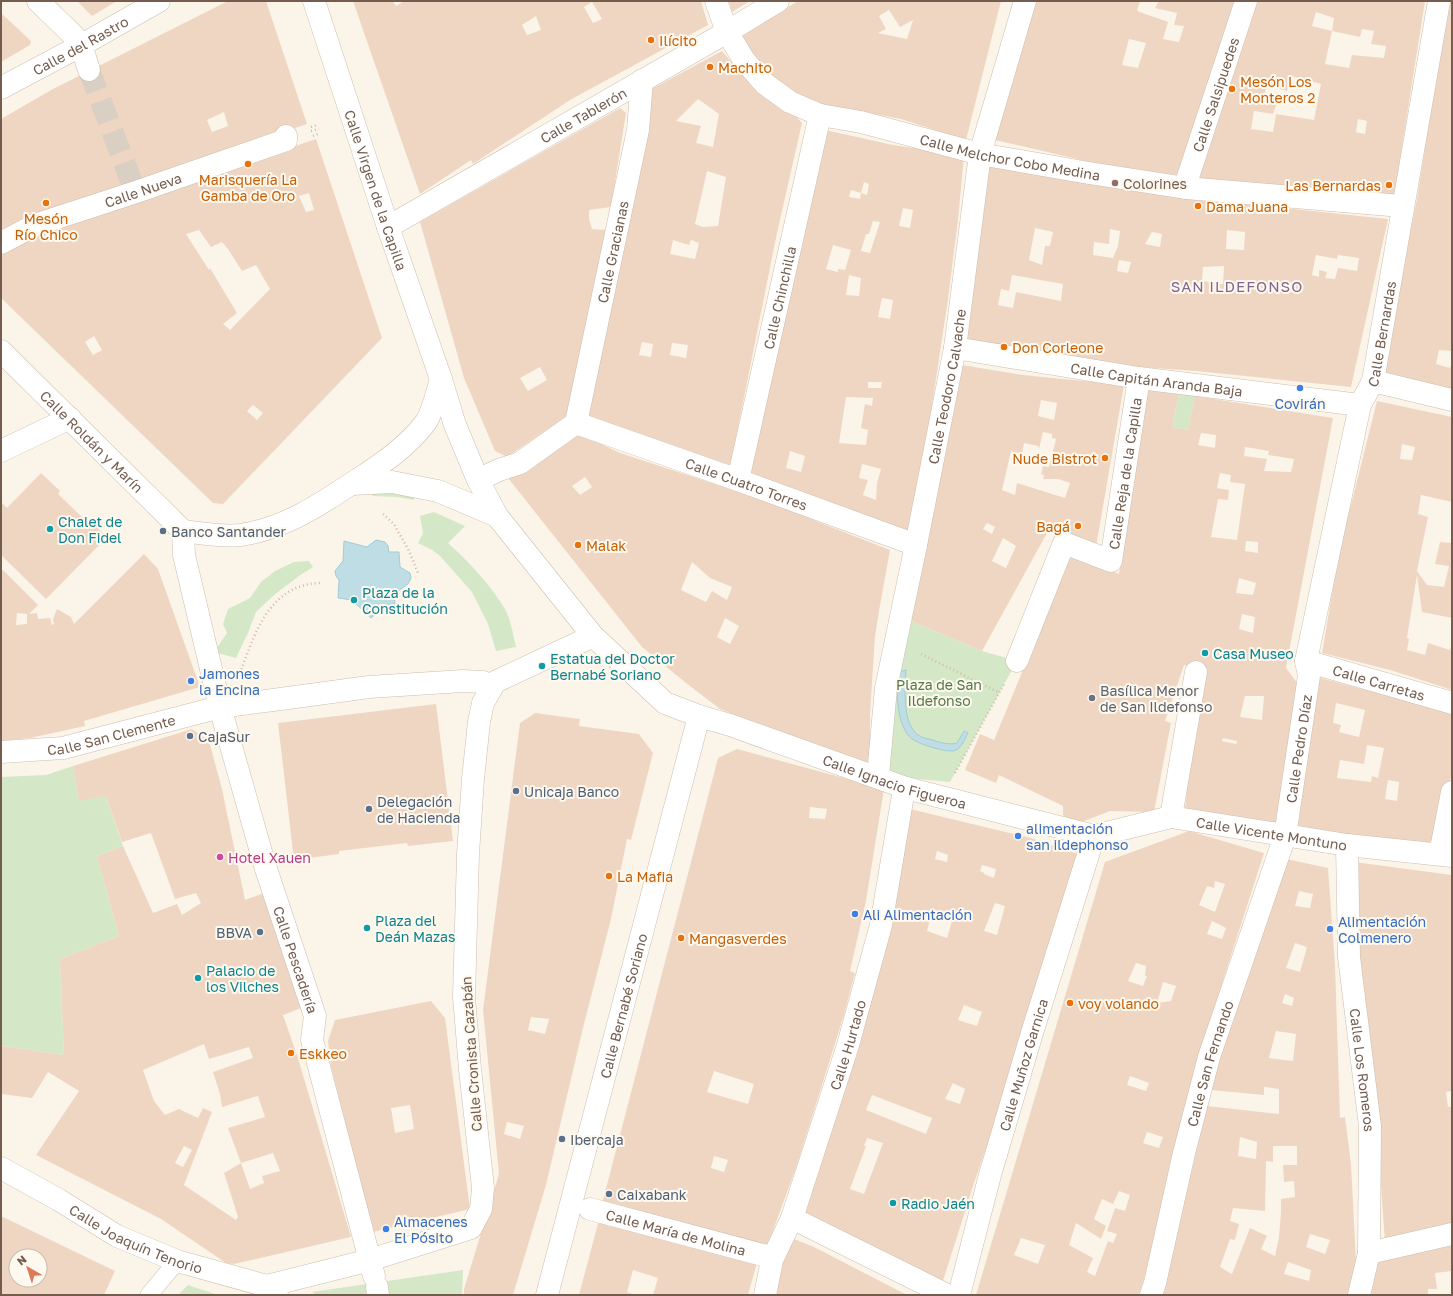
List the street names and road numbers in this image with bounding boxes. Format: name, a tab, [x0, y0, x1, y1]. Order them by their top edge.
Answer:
street label: Calle del Rastro	[29, 12, 131, 78]
street label: Calle Salsipuedes	[1188, 35, 1242, 154]
street label: Calle Tablerón	[537, 83, 629, 146]
street label: Calle Virgen de la Capilla	[342, 108, 411, 273]
street label: Calle Melchor Cobo Medina	[918, 130, 1101, 183]
street label: Calle Nueva	[102, 168, 184, 210]
street label: Calle Gracianas	[593, 199, 631, 305]
street label: Calle Chinchilla	[759, 244, 799, 351]
street label: Calle Bernardas	[1363, 279, 1399, 390]
street label: Calle Teodoro Calvache	[924, 308, 968, 465]
street label: Calle Capitán Aranda Baja	[1069, 358, 1244, 399]
street label: Calle Roldán y Marín	[37, 386, 147, 496]
street label: Calle Reja de la Capilla	[1104, 396, 1144, 551]
street label: Calle Cuatro Torres	[683, 454, 810, 513]
street label: Calle Carretas	[1331, 661, 1427, 703]
street label: Calle Pedro Díaz	[1282, 693, 1315, 804]
street label: Calle San Clemente	[47, 711, 177, 758]
street label: Calle Ignacio Figueroa	[821, 750, 968, 812]
street label: Calle Vicente Montuno	[1195, 813, 1348, 853]
street label: Calle Pescadería	[270, 904, 322, 1015]
street label: Calle Bernabé Soriano	[596, 931, 650, 1080]
street label: Calle Cronista Cazabán	[457, 976, 485, 1132]
street label: Calle Muñoz Garnica	[995, 996, 1051, 1133]
street label: Calle Hurtado	[826, 998, 869, 1092]
street label: Calle San Fernando	[1183, 998, 1236, 1128]
street label: Calle Los Romeros	[1347, 1007, 1379, 1132]
street label: Calle Joaquín Tenorio	[67, 1200, 204, 1276]
street label: Calle María de Molina	[604, 1205, 748, 1259]

